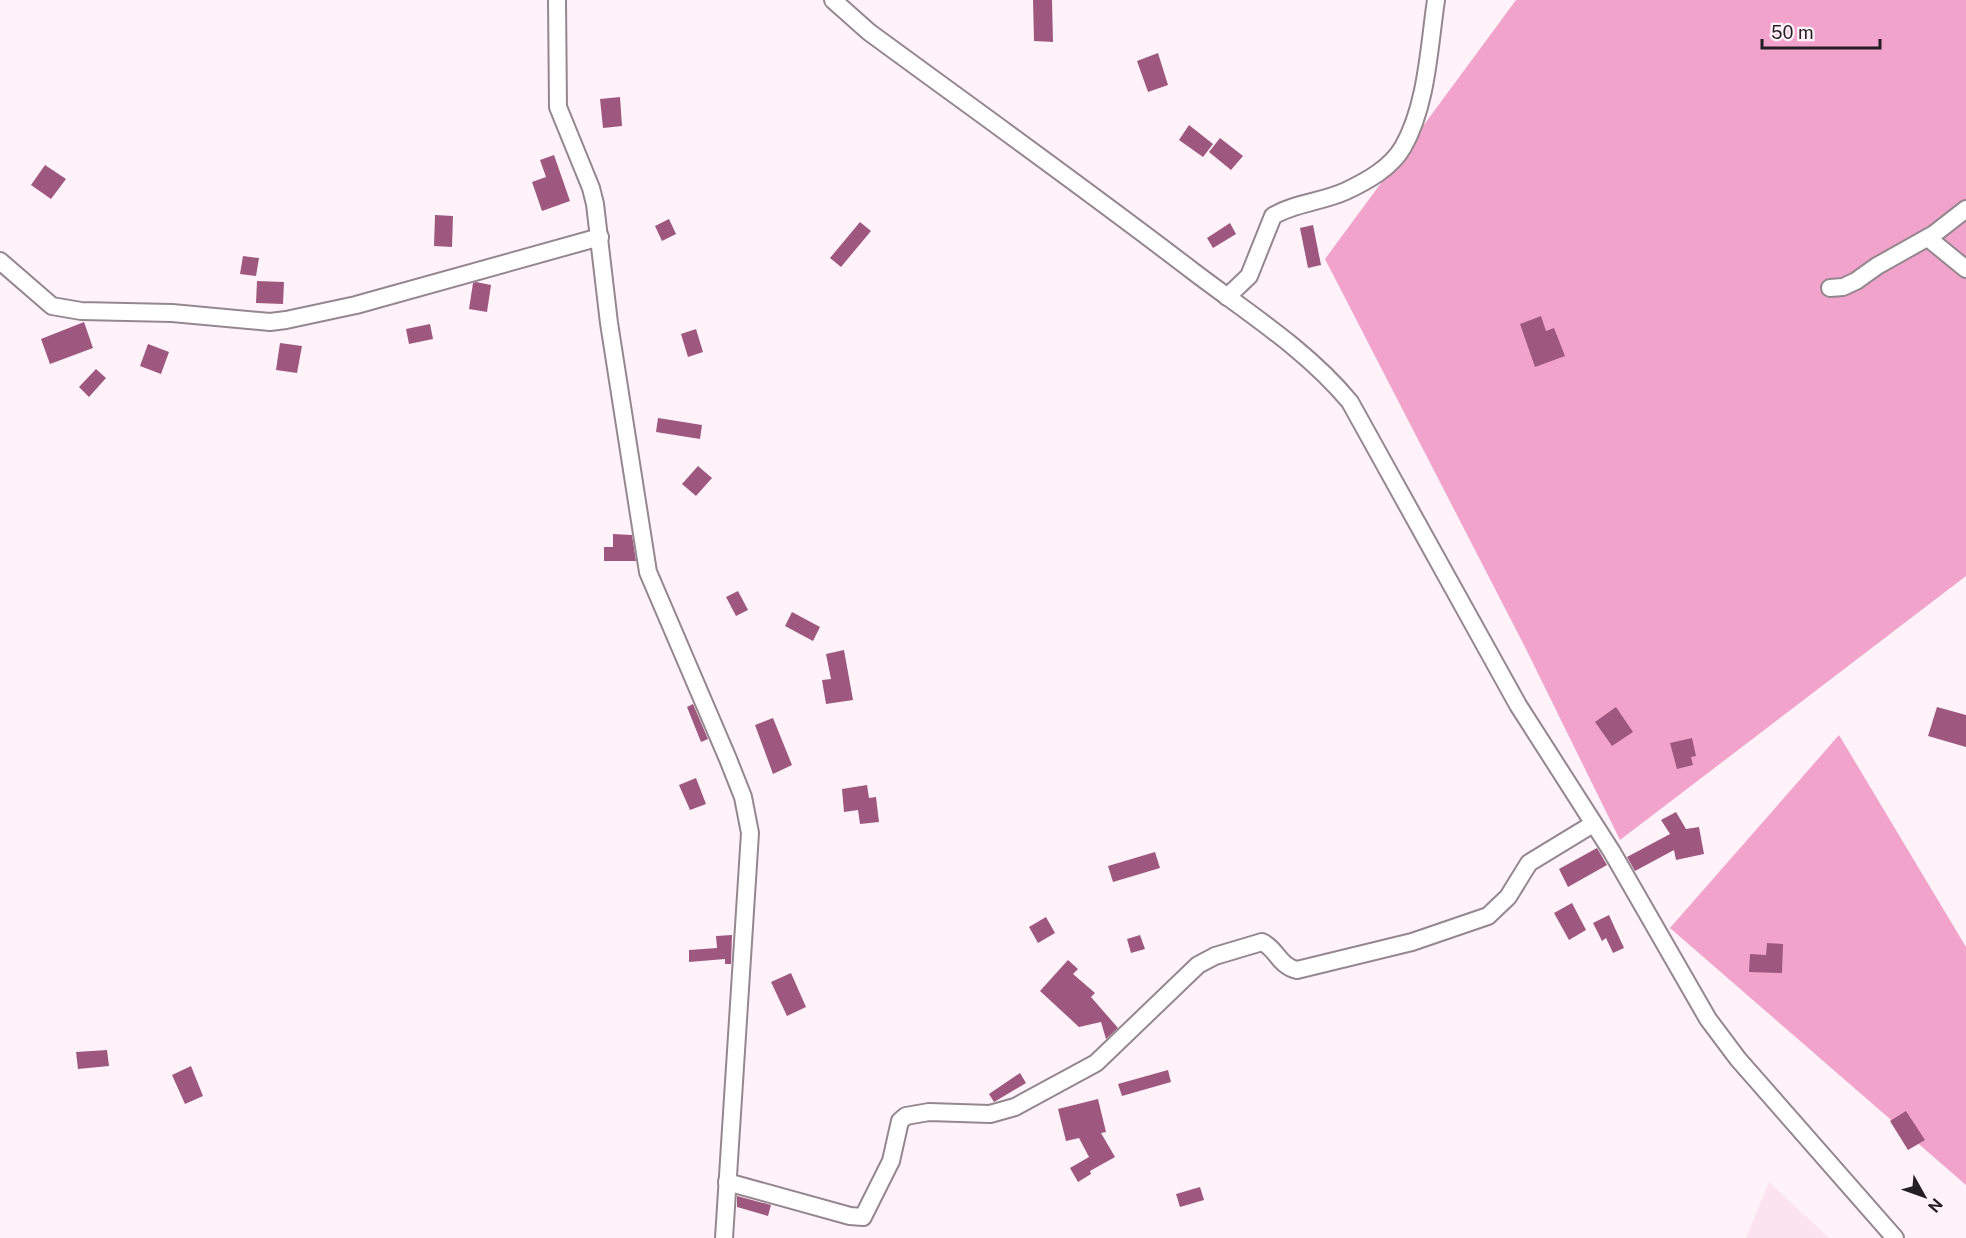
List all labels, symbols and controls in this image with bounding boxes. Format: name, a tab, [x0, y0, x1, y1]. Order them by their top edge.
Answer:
scale bar	[1762, 12, 1880, 50]
text: 50 m	[1771, 22, 1814, 43]
north arrow	[1894, 1166, 1954, 1226]
text: N	[1924, 1194, 1946, 1216]

